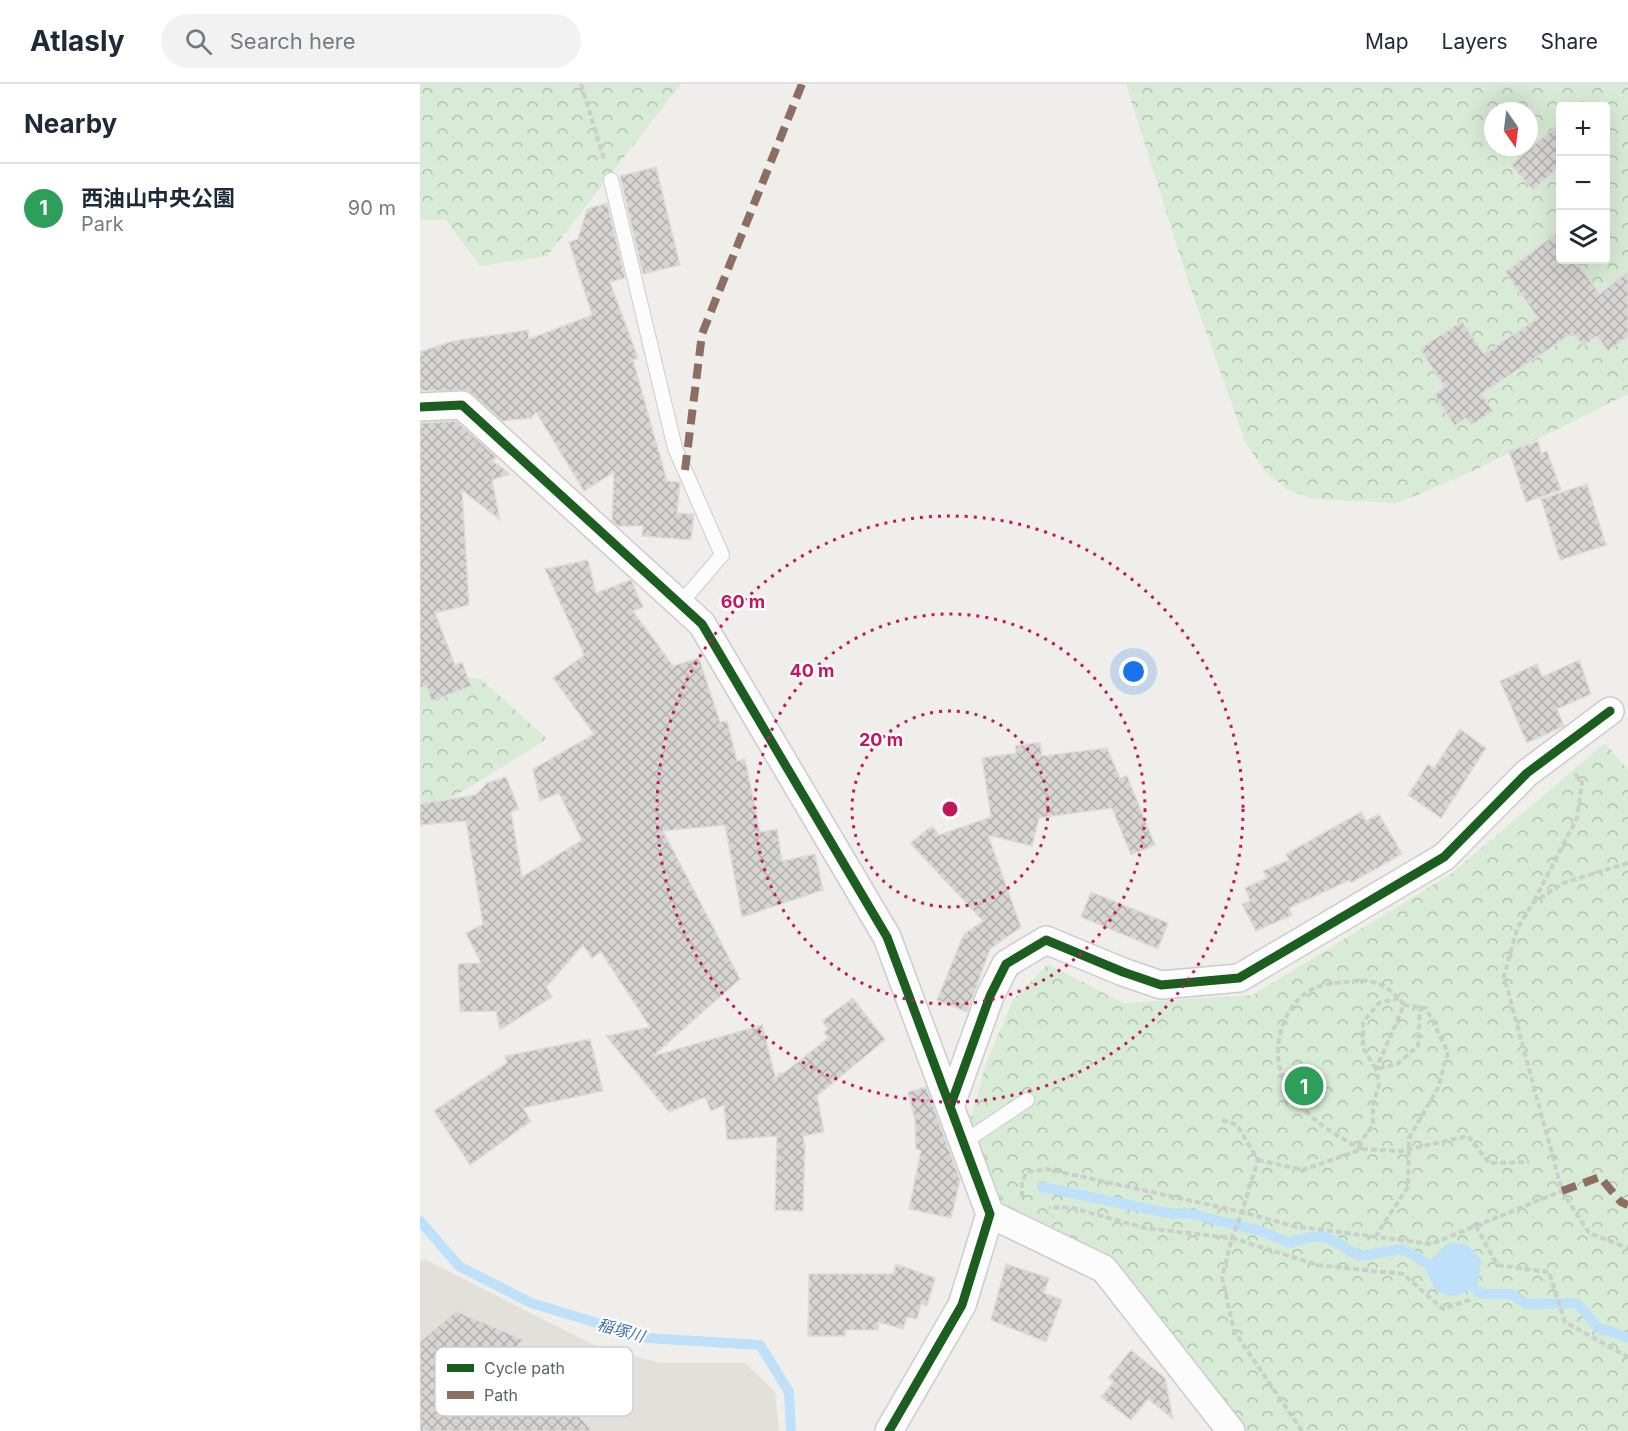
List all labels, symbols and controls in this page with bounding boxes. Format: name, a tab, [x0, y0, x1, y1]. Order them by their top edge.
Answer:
search box	[161, 14, 581, 68]
text: Atlasly	[30, 24, 125, 58]
icon: search	[182, 25, 215, 58]
text: Search here	[230, 28, 356, 54]
text: Map	[1365, 29, 1409, 54]
text: Layers	[1442, 29, 1508, 54]
text: Share	[1541, 29, 1598, 54]
north arrow	[1484, 102, 1538, 156]
map controls	[1556, 102, 1610, 264]
button: +	[1556, 102, 1610, 156]
text: Nearby	[24, 108, 117, 139]
button: −	[1556, 156, 1610, 210]
text: 西油山中央公園	[81, 185, 235, 211]
text: 1	[39, 196, 48, 220]
text: 90 m	[348, 196, 396, 220]
button: layers	[1556, 210, 1610, 264]
text: Park	[81, 212, 124, 236]
text: 60 m	[721, 591, 765, 612]
your location	[1119, 657, 1148, 686]
text: 40 m	[790, 660, 835, 681]
text: 20 m	[859, 729, 903, 750]
centre of rings	[940, 799, 960, 819]
pin: 1	[1284, 1064, 1324, 1108]
water label: 稲塚川	[595, 1314, 649, 1347]
legend	[435, 1347, 633, 1416]
text: Cycle path	[484, 1358, 565, 1378]
text: Path	[484, 1385, 518, 1405]

